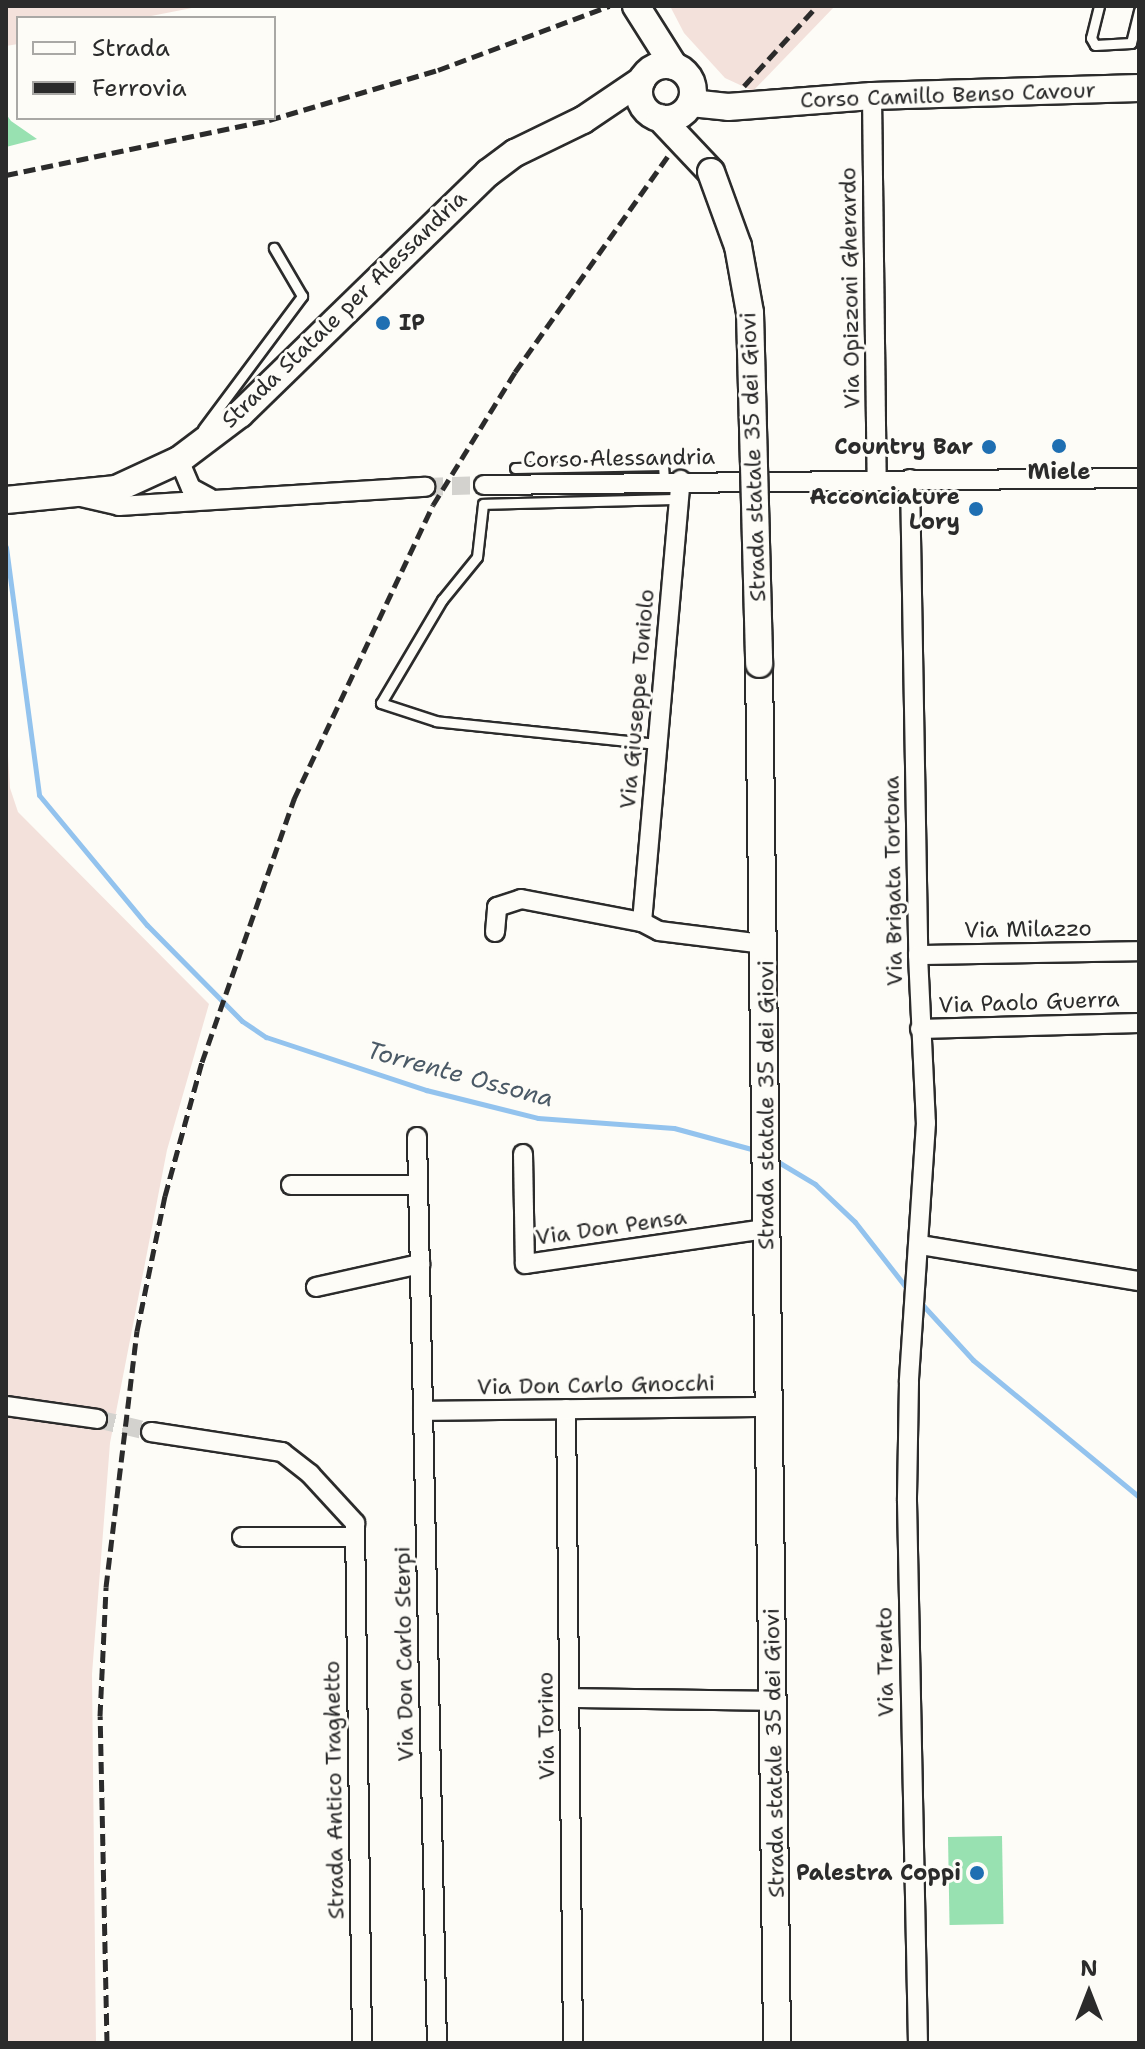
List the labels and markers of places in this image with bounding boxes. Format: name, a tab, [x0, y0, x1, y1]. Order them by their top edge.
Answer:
place label: IP	[399, 310, 425, 336]
marker: IP	[374, 314, 392, 332]
place label: Country Bar	[834, 434, 973, 460]
marker: Miele	[1050, 437, 1068, 455]
marker: Country Bar	[980, 438, 998, 456]
place label: Miele	[1028, 459, 1090, 485]
place label: Acconciature Lory	[809, 483, 960, 534]
marker: Acconciature Lory	[967, 500, 985, 518]
place label: Palestra Coppi	[796, 1860, 961, 1886]
marker: Palestra Coppi	[968, 1864, 986, 1882]

